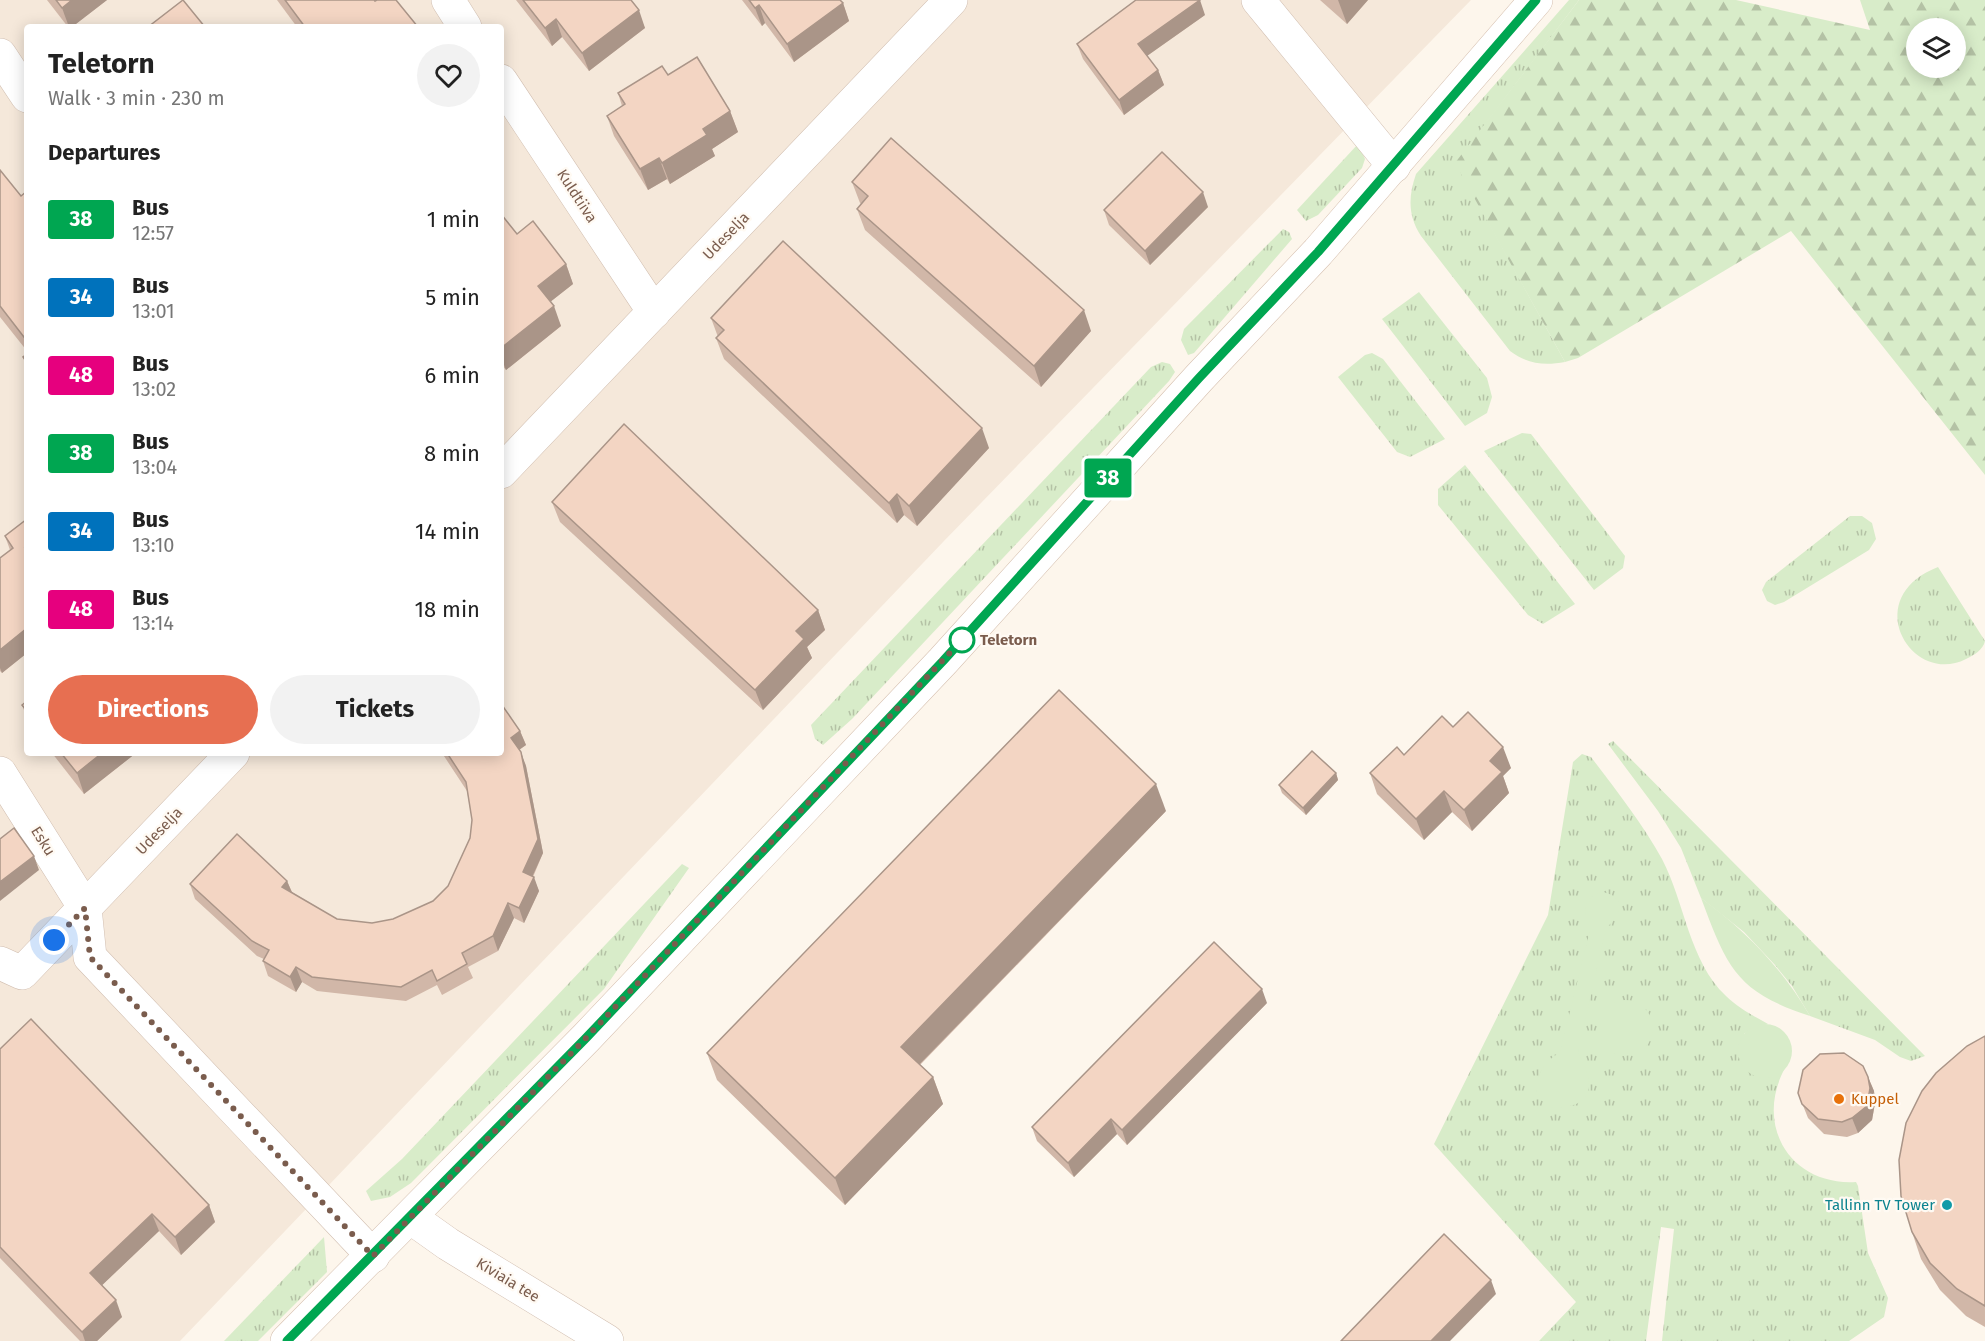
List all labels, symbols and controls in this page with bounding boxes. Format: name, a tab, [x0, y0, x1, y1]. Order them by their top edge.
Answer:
map controls	[1906, 18, 1966, 78]
button: layers	[1906, 18, 1966, 78]
button: heart	[417, 44, 480, 107]
text: Teletorn	[48, 47, 155, 80]
text: Walk · 3 min · 230 m	[48, 86, 225, 110]
text: Departures	[48, 139, 160, 166]
street label: Kuldtiiva	[553, 166, 601, 226]
text: Bus	[132, 194, 169, 221]
text: 38	[69, 206, 93, 232]
text: 1 min	[427, 206, 480, 233]
street label: Udeselja	[699, 209, 753, 263]
text: 12:57	[132, 221, 174, 245]
text: Bus	[132, 272, 169, 299]
text: 34	[70, 284, 92, 310]
text: 5 min	[425, 284, 480, 311]
text: 13:01	[132, 299, 175, 323]
text: Bus	[132, 350, 169, 377]
text: 48	[69, 362, 93, 388]
text: 6 min	[424, 362, 480, 389]
text: 13:02	[132, 377, 176, 401]
text: Bus	[132, 428, 169, 455]
text: 38	[69, 440, 93, 466]
text: 8 min	[424, 440, 480, 467]
text: 13:04	[132, 455, 177, 479]
line badge: 38	[1081, 458, 1135, 498]
text: 38	[1096, 465, 1120, 491]
text: Bus	[132, 506, 169, 533]
text: 34	[70, 518, 92, 544]
text: 14 min	[415, 518, 480, 545]
text: 13:10	[132, 533, 174, 557]
text: Bus	[132, 584, 169, 611]
text: 48	[69, 596, 93, 622]
text: 18 min	[415, 596, 480, 623]
text: 13:14	[132, 611, 174, 635]
marker: Teletorn	[949, 627, 975, 653]
place label: Teletorn	[980, 631, 1037, 649]
button: Directions	[48, 675, 258, 744]
button: Tickets	[270, 675, 480, 744]
street label: Udeselja	[132, 804, 186, 858]
street label: Esku	[27, 823, 59, 859]
your location	[39, 925, 69, 955]
place label: Kuppel	[1851, 1090, 1899, 1108]
marker: Kuppel	[1832, 1092, 1846, 1106]
place label: Tallinn TV Tower	[1825, 1196, 1935, 1214]
marker: Tallinn TV Tower	[1940, 1198, 1954, 1212]
street label: Kiviaia tee	[473, 1254, 543, 1306]

